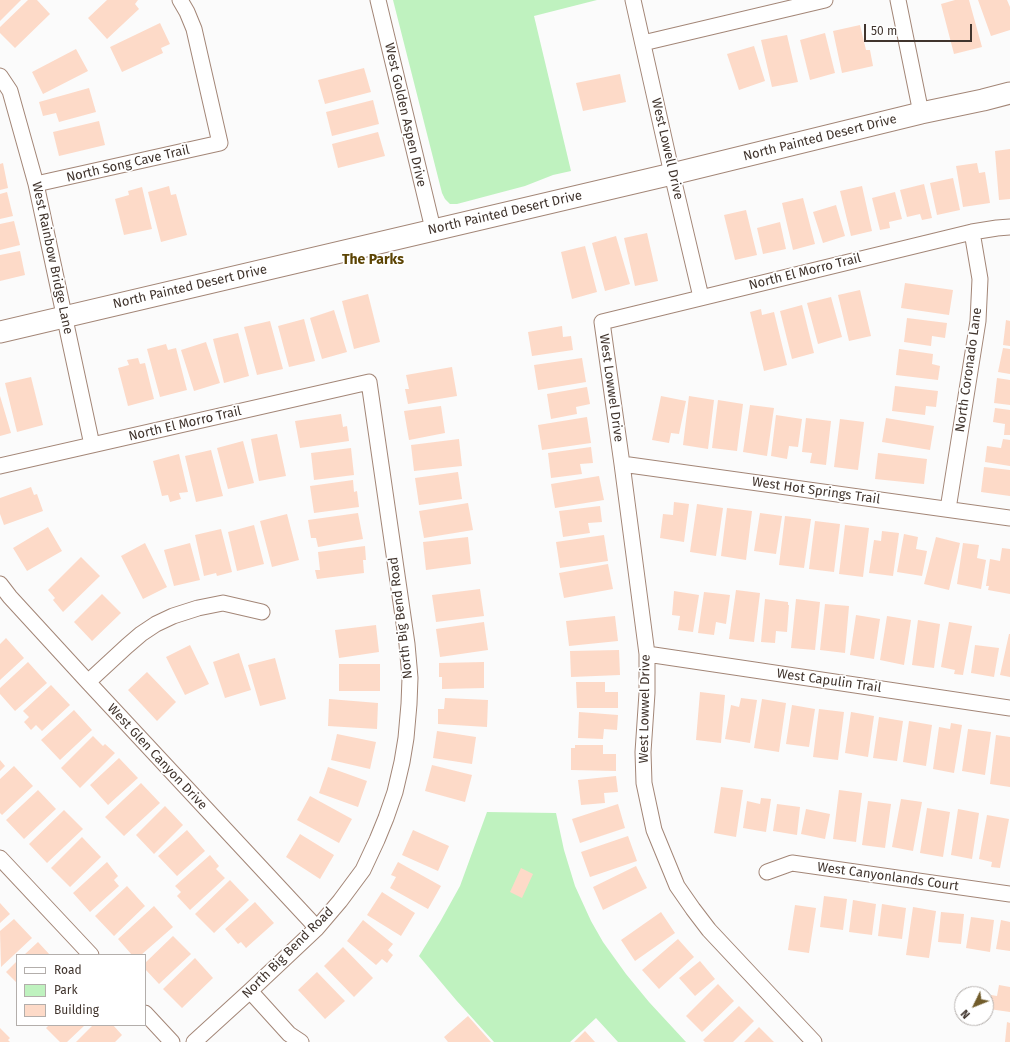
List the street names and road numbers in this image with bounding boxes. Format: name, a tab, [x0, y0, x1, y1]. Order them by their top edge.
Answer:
street label: West Golden Aspen Drive	[381, 42, 429, 188]
street label: West Lowell Drive	[648, 97, 686, 201]
street label: North Painted Desert Drive	[742, 111, 898, 165]
street label: North Song Cave Trail	[65, 142, 191, 186]
street label: West Rainbow Bridge Lane	[28, 180, 76, 336]
street label: North Painted Desert Drive	[427, 188, 583, 238]
street label: North El Morro Trail	[747, 250, 863, 294]
street label: North Painted Desert Drive	[112, 262, 268, 312]
street label: North Coronado Lane	[953, 307, 985, 433]
street label: West Lowwel Drive	[596, 333, 626, 443]
street label: North El Morro Trail	[127, 403, 243, 445]
street label: West Hot Springs Trail	[751, 474, 881, 508]
street label: North Big Bend Road	[386, 556, 416, 680]
street label: West Lowwel Drive	[636, 654, 654, 764]
street label: West Capulin Trail	[776, 666, 882, 696]
street label: West Glen Canyon Drive	[104, 701, 210, 813]
street label: West Canyonlands Court	[816, 859, 960, 895]
street label: North Big Bend Road	[239, 904, 337, 1002]

